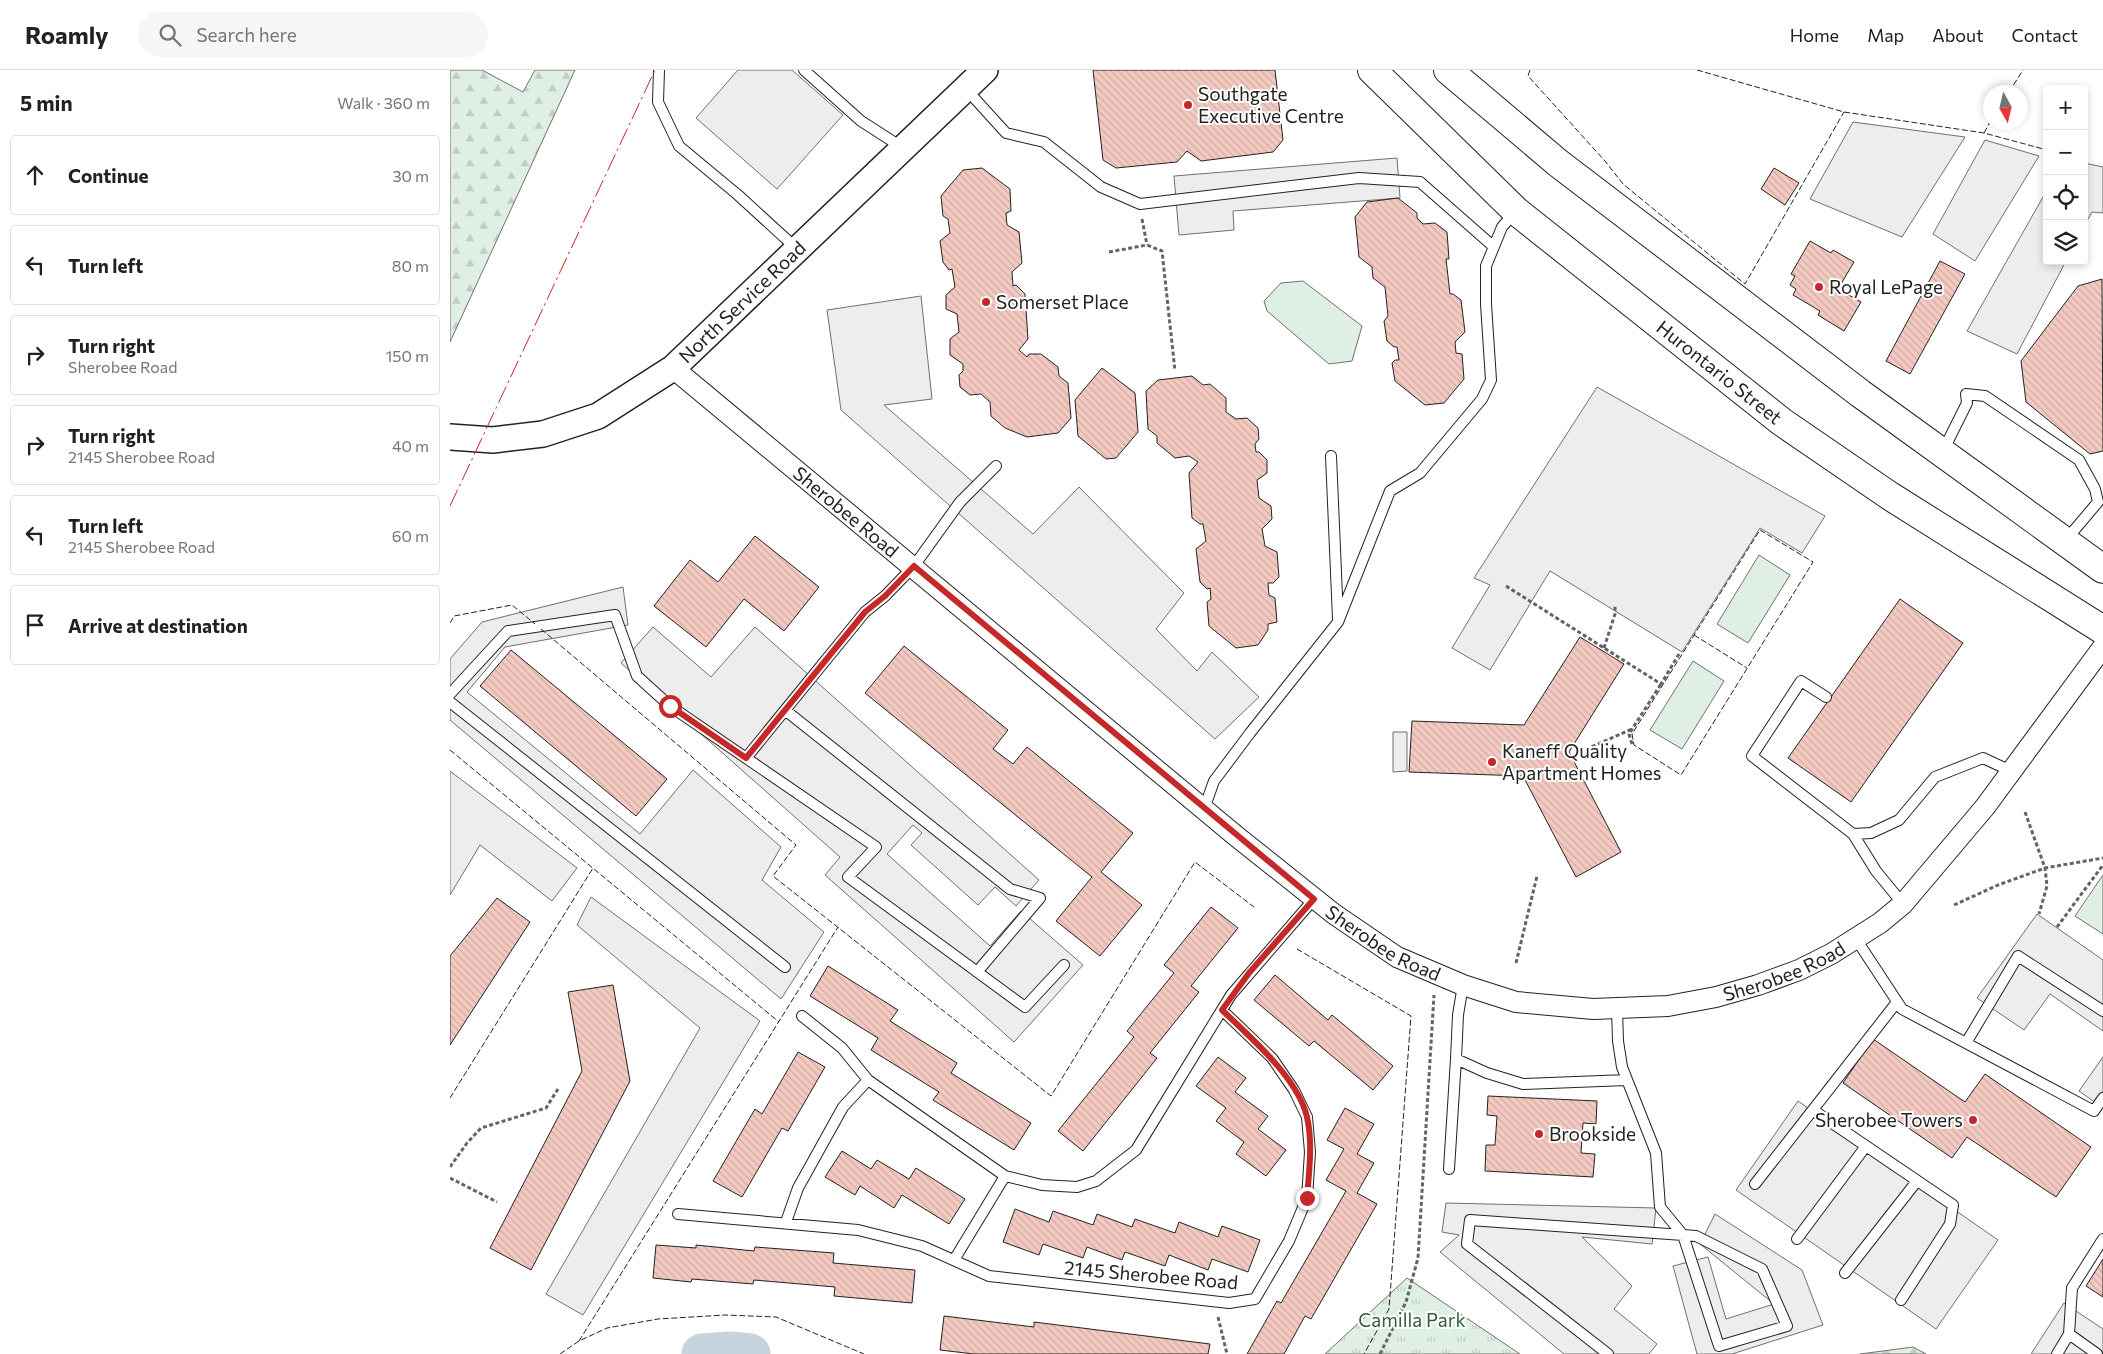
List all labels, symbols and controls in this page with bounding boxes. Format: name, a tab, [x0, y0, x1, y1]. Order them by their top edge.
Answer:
search box	[138, 12, 488, 57]
text: Roamly	[25, 20, 108, 49]
icon: search	[156, 21, 184, 49]
text: Search here	[196, 23, 297, 46]
text: Home	[1790, 24, 1839, 46]
text: Map	[1867, 24, 1904, 46]
text: About	[1932, 24, 1984, 46]
text: Contact	[2012, 24, 2078, 46]
place label: Southgate Executive Centre	[1198, 82, 1344, 127]
north arrow	[1983, 85, 2028, 130]
map controls	[2043, 85, 2088, 265]
button: +	[2043, 85, 2088, 130]
text: 5 min	[20, 90, 73, 115]
text: Walk · 360 m	[337, 93, 430, 112]
marker: Southgate Executive Centre	[1182, 99, 1194, 111]
button: −	[2043, 130, 2088, 175]
icon: ahead	[21, 161, 49, 189]
text: Continue	[68, 164, 148, 187]
text: 30 m	[392, 166, 429, 185]
button: locate	[2043, 175, 2088, 220]
button: layers	[2043, 220, 2088, 265]
street label: North Service Road	[674, 236, 810, 367]
icon: left	[21, 251, 49, 279]
text: Turn left	[68, 254, 143, 277]
text: 80 m	[392, 256, 429, 275]
place label: Royal LePage	[1829, 275, 1943, 298]
marker: Royal LePage	[1813, 281, 1825, 293]
place label: Somerset Place	[996, 290, 1128, 313]
marker: Somerset Place	[980, 296, 992, 308]
street label: Hurontario Street	[1652, 315, 1787, 429]
text: Turn right	[68, 334, 155, 357]
icon: right	[21, 341, 49, 369]
text: 150 m	[386, 346, 429, 365]
text: Sherobee Road	[68, 357, 177, 376]
text: Turn right	[68, 424, 155, 447]
icon: right	[21, 431, 49, 459]
text: 40 m	[392, 436, 429, 455]
text: 2145 Sherobee Road	[68, 447, 215, 466]
street label: Sherobee Road	[789, 461, 904, 562]
text: Turn left	[68, 514, 143, 537]
icon: left	[21, 521, 49, 549]
text: 60 m	[392, 526, 429, 545]
text: 2145 Sherobee Road	[68, 537, 215, 556]
icon: arrive	[21, 611, 49, 639]
text: Arrive at destination	[68, 614, 248, 637]
route start	[659, 695, 682, 718]
place label: Kaneff Quality Apartment Homes	[1502, 739, 1661, 784]
marker: Kaneff Quality Apartment Homes	[1486, 756, 1498, 768]
street label: Sherobee Road	[1321, 900, 1444, 985]
street label: Sherobee Road	[1720, 936, 1849, 1005]
place label: Sherobee Towers	[1815, 1108, 1963, 1131]
marker: Sherobee Towers	[1967, 1114, 1979, 1126]
place label: Brookside	[1549, 1122, 1636, 1145]
marker: Brookside	[1533, 1128, 1545, 1140]
route end	[1296, 1187, 1319, 1210]
street label: 2145 Sherobee Road	[1063, 1255, 1239, 1294]
park label: Camilla Park	[1358, 1308, 1466, 1331]

